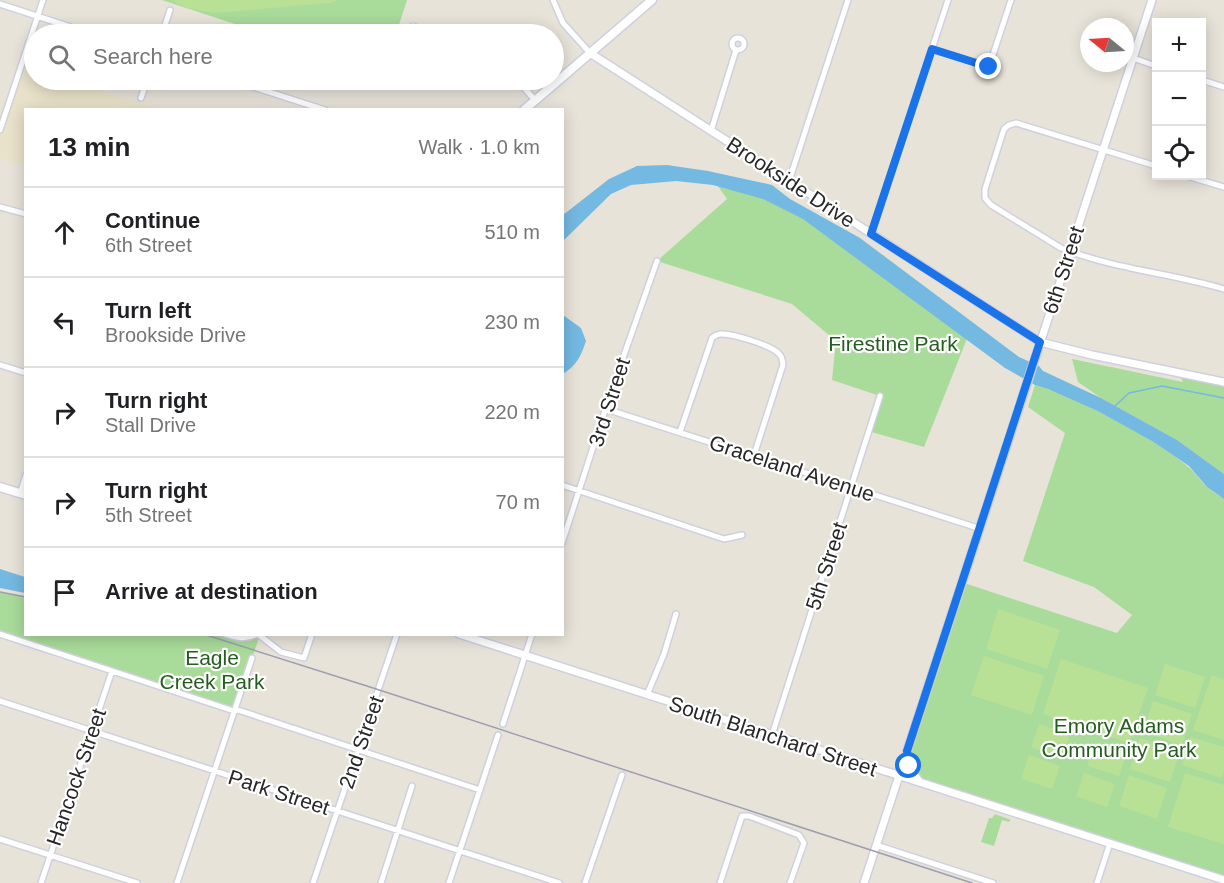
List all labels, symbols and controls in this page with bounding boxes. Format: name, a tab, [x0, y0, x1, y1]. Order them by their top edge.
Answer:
north arrow	[1080, 18, 1134, 72]
map controls	[1152, 18, 1206, 180]
button: +	[1152, 18, 1206, 72]
search box	[24, 24, 564, 90]
icon: search	[45, 41, 78, 74]
text: Search here	[93, 44, 213, 69]
route end	[975, 53, 1001, 79]
button: −	[1152, 72, 1206, 126]
button: locate	[1152, 126, 1206, 180]
text: 13 min	[48, 132, 130, 162]
street label: Brookside Drive	[723, 132, 859, 232]
text: Walk · 1.0 km	[419, 136, 540, 158]
text: Continue	[105, 208, 200, 233]
icon: ahead	[48, 216, 81, 249]
text: 510 m	[484, 221, 540, 243]
street label: 6th Street	[1038, 223, 1088, 317]
text: 6th Street	[105, 234, 192, 256]
text: Turn left	[105, 298, 191, 323]
icon: left	[48, 306, 81, 339]
text: 230 m	[484, 311, 540, 333]
text: Brookside Drive	[105, 324, 246, 346]
park label: Firestine Park	[828, 332, 958, 355]
street label: 3rd Street	[584, 354, 634, 449]
text: Turn right	[105, 388, 207, 413]
icon: right	[48, 396, 81, 429]
text: 220 m	[484, 401, 540, 423]
text: Stall Drive	[105, 414, 196, 436]
street label: Graceland Avenue	[706, 430, 878, 506]
text: Turn right	[105, 478, 207, 503]
icon: right	[48, 486, 81, 519]
text: 70 m	[496, 491, 540, 513]
text: 5th Street	[105, 504, 192, 526]
street label: 5th Street	[801, 519, 851, 613]
icon: arrive	[48, 576, 81, 609]
text: Arrive at destination	[105, 579, 318, 604]
park label: Eagle Creek Park	[159, 646, 265, 693]
street label: 2nd Street	[334, 692, 388, 792]
street label: South Blanchard Street	[666, 692, 880, 781]
street label: Hancock Street	[42, 705, 110, 849]
park label: Emory Adams Community Park	[1041, 714, 1197, 761]
route start	[895, 752, 921, 778]
street label: Park Street	[225, 765, 333, 819]

